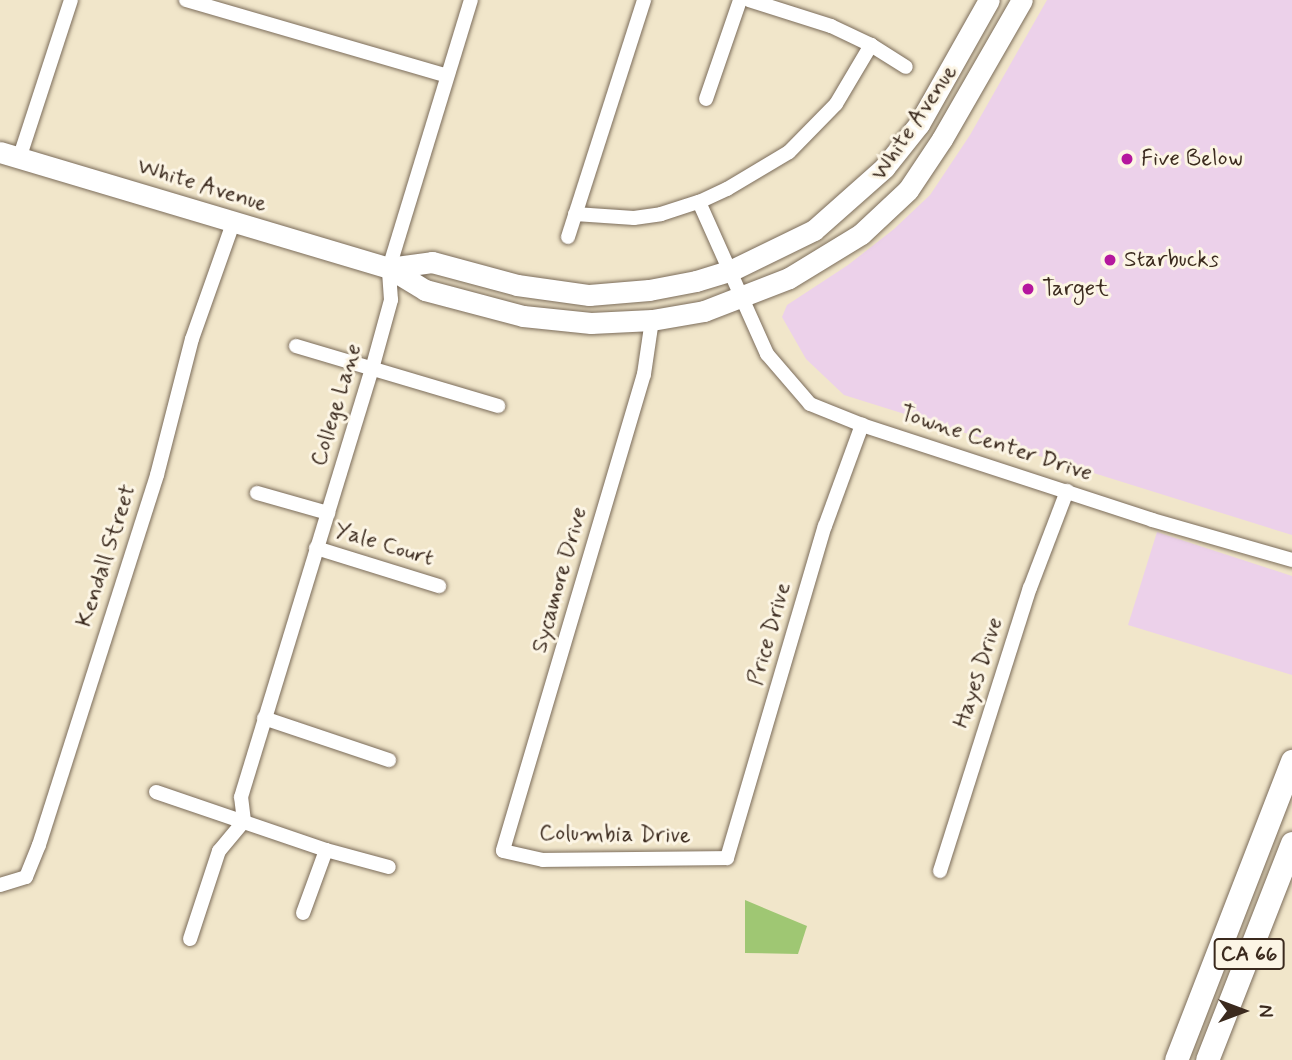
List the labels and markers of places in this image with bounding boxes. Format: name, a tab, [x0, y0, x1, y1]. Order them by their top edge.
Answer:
place label: Five Below	[1141, 145, 1245, 173]
marker: Five Below	[1119, 151, 1135, 167]
place label: Starbucks	[1124, 246, 1219, 274]
marker: Starbucks	[1102, 252, 1118, 268]
place label: Target	[1042, 275, 1109, 303]
marker: Target	[1020, 281, 1036, 297]

